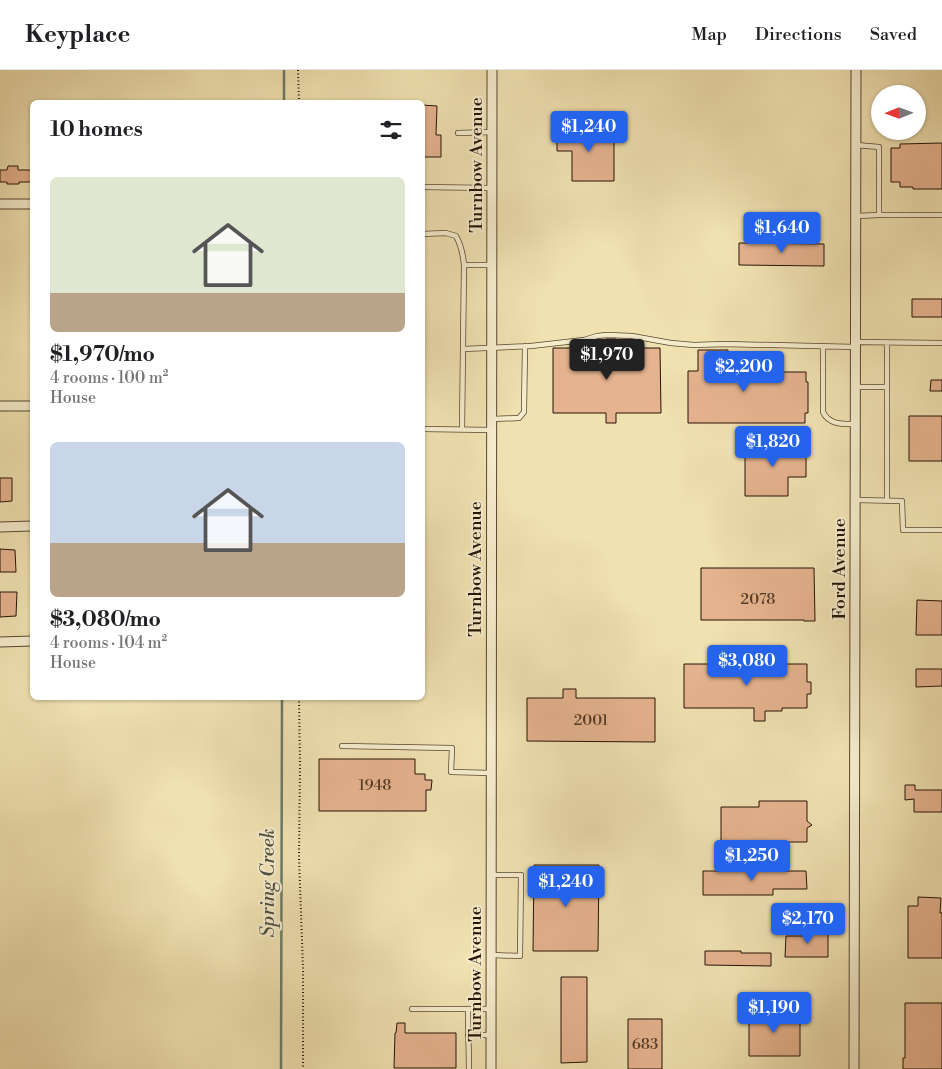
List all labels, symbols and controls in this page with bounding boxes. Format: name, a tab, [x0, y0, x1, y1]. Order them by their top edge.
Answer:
text: Keyplace	[25, 20, 130, 50]
text: Map	[691, 23, 727, 46]
text: Directions	[755, 23, 842, 46]
text: Saved	[870, 23, 917, 46]
north arrow	[871, 85, 926, 140]
map controls	[871, 85, 926, 140]
street label: Turnbow Avenue	[465, 97, 488, 233]
pin: $1,240	[548, 111, 630, 153]
icon: filters	[377, 116, 405, 144]
text: 10 homes	[50, 117, 143, 143]
text: $1,240	[562, 117, 616, 137]
icon: home	[183, 210, 273, 300]
pin: $1,640	[741, 212, 823, 254]
text: $1,640	[754, 218, 810, 238]
pin: $1,970	[566, 338, 648, 381]
text: $1,970/mo	[50, 342, 155, 368]
text: $1,970	[581, 345, 633, 365]
pin: $2,200	[703, 350, 785, 393]
text: $2,200	[715, 357, 773, 377]
text: 4 rooms · 100 m²	[50, 368, 168, 388]
text: House	[50, 388, 96, 408]
pin: $1,820	[732, 426, 814, 468]
text: $1,820	[746, 432, 800, 452]
icon: home	[183, 475, 273, 565]
street label: Turnbow Avenue	[464, 501, 487, 637]
street label: Ford Avenue	[828, 518, 851, 620]
house number: 2078	[741, 590, 775, 609]
text: $3,080/mo	[50, 607, 161, 633]
text: 4 rooms · 104 m²	[50, 633, 167, 653]
pin: $3,080	[706, 644, 788, 687]
text: $3,080	[718, 651, 776, 671]
text: House	[50, 653, 96, 673]
house number: 2001	[574, 711, 609, 730]
house number: 1948	[358, 776, 392, 795]
water label: Spring Creek	[256, 828, 280, 937]
pin: $1,250	[711, 840, 793, 882]
text: $1,250	[725, 846, 779, 866]
pin: $1,240	[525, 866, 607, 908]
text: $1,240	[539, 872, 593, 892]
pin: $2,170	[767, 902, 849, 945]
street label: Turnbow Avenue	[464, 906, 487, 1042]
text: $2,170	[782, 909, 834, 929]
pin: $1,190	[733, 992, 815, 1034]
text: $1,190	[748, 998, 800, 1018]
house number: 683	[632, 1035, 658, 1054]

